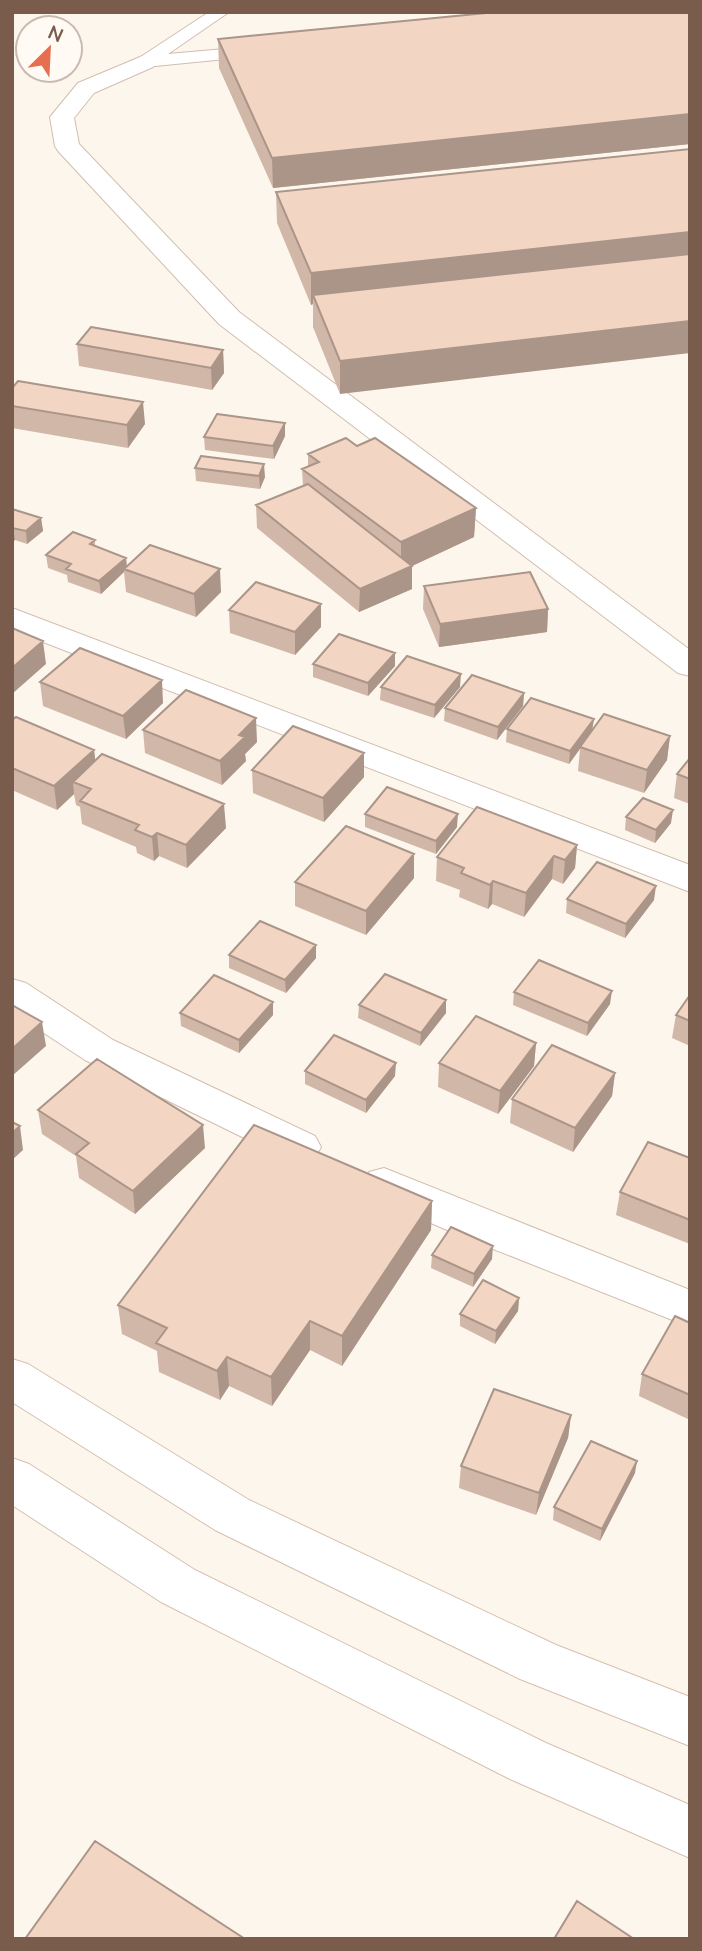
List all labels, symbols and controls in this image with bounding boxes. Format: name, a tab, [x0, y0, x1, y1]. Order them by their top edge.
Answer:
north arrow	[14, 14, 84, 84]
text: N	[44, 20, 67, 49]

